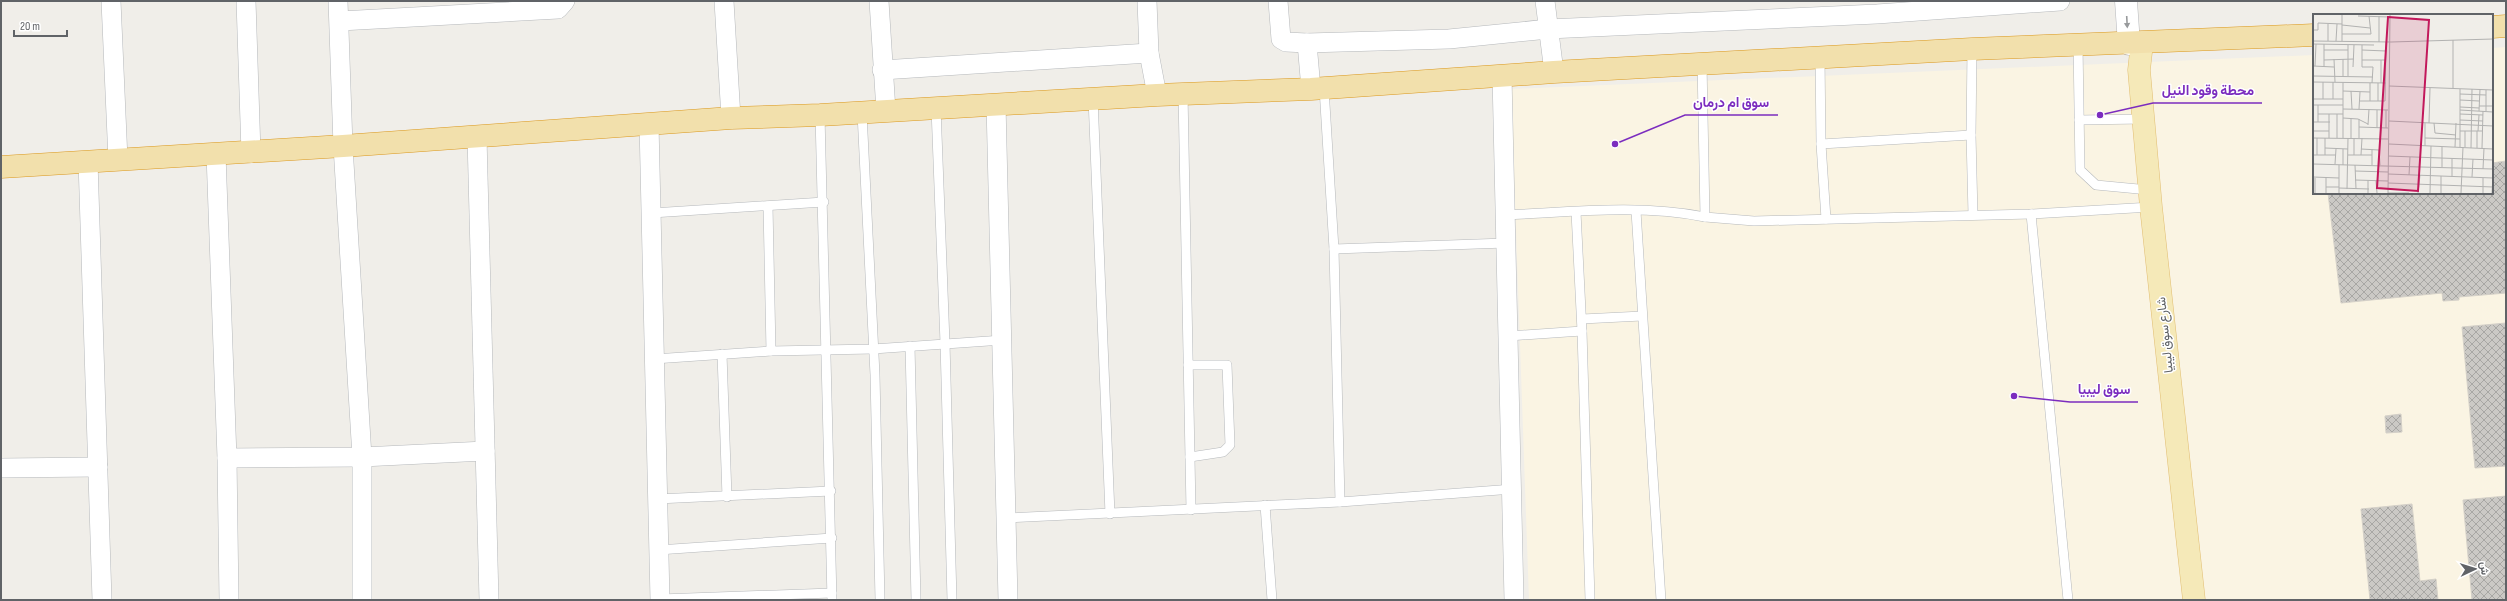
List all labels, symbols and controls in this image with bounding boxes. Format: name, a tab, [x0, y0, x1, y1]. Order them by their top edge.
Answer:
scale bar	[14, 12, 67, 38]
inset map	[2313, 14, 2493, 194]
one-way arrow	[2124, 16, 2131, 28]
text: 20 m	[20, 19, 40, 34]
callout: محطة وقود النيل	[2153, 77, 2262, 103]
text: محطة وقود النيل	[2162, 82, 2255, 99]
callout: سوق ام درمان	[1685, 89, 1778, 115]
text: سوق ام درمان	[1693, 94, 1769, 111]
street label: شارع سوق ليبيا	[2153, 296, 2178, 374]
callout: سوق ليبيا	[2070, 376, 2138, 402]
text: سوق ليبيا	[2078, 381, 2130, 398]
north arrow	[2455, 549, 2495, 589]
text: ش	[2478, 561, 2491, 575]

